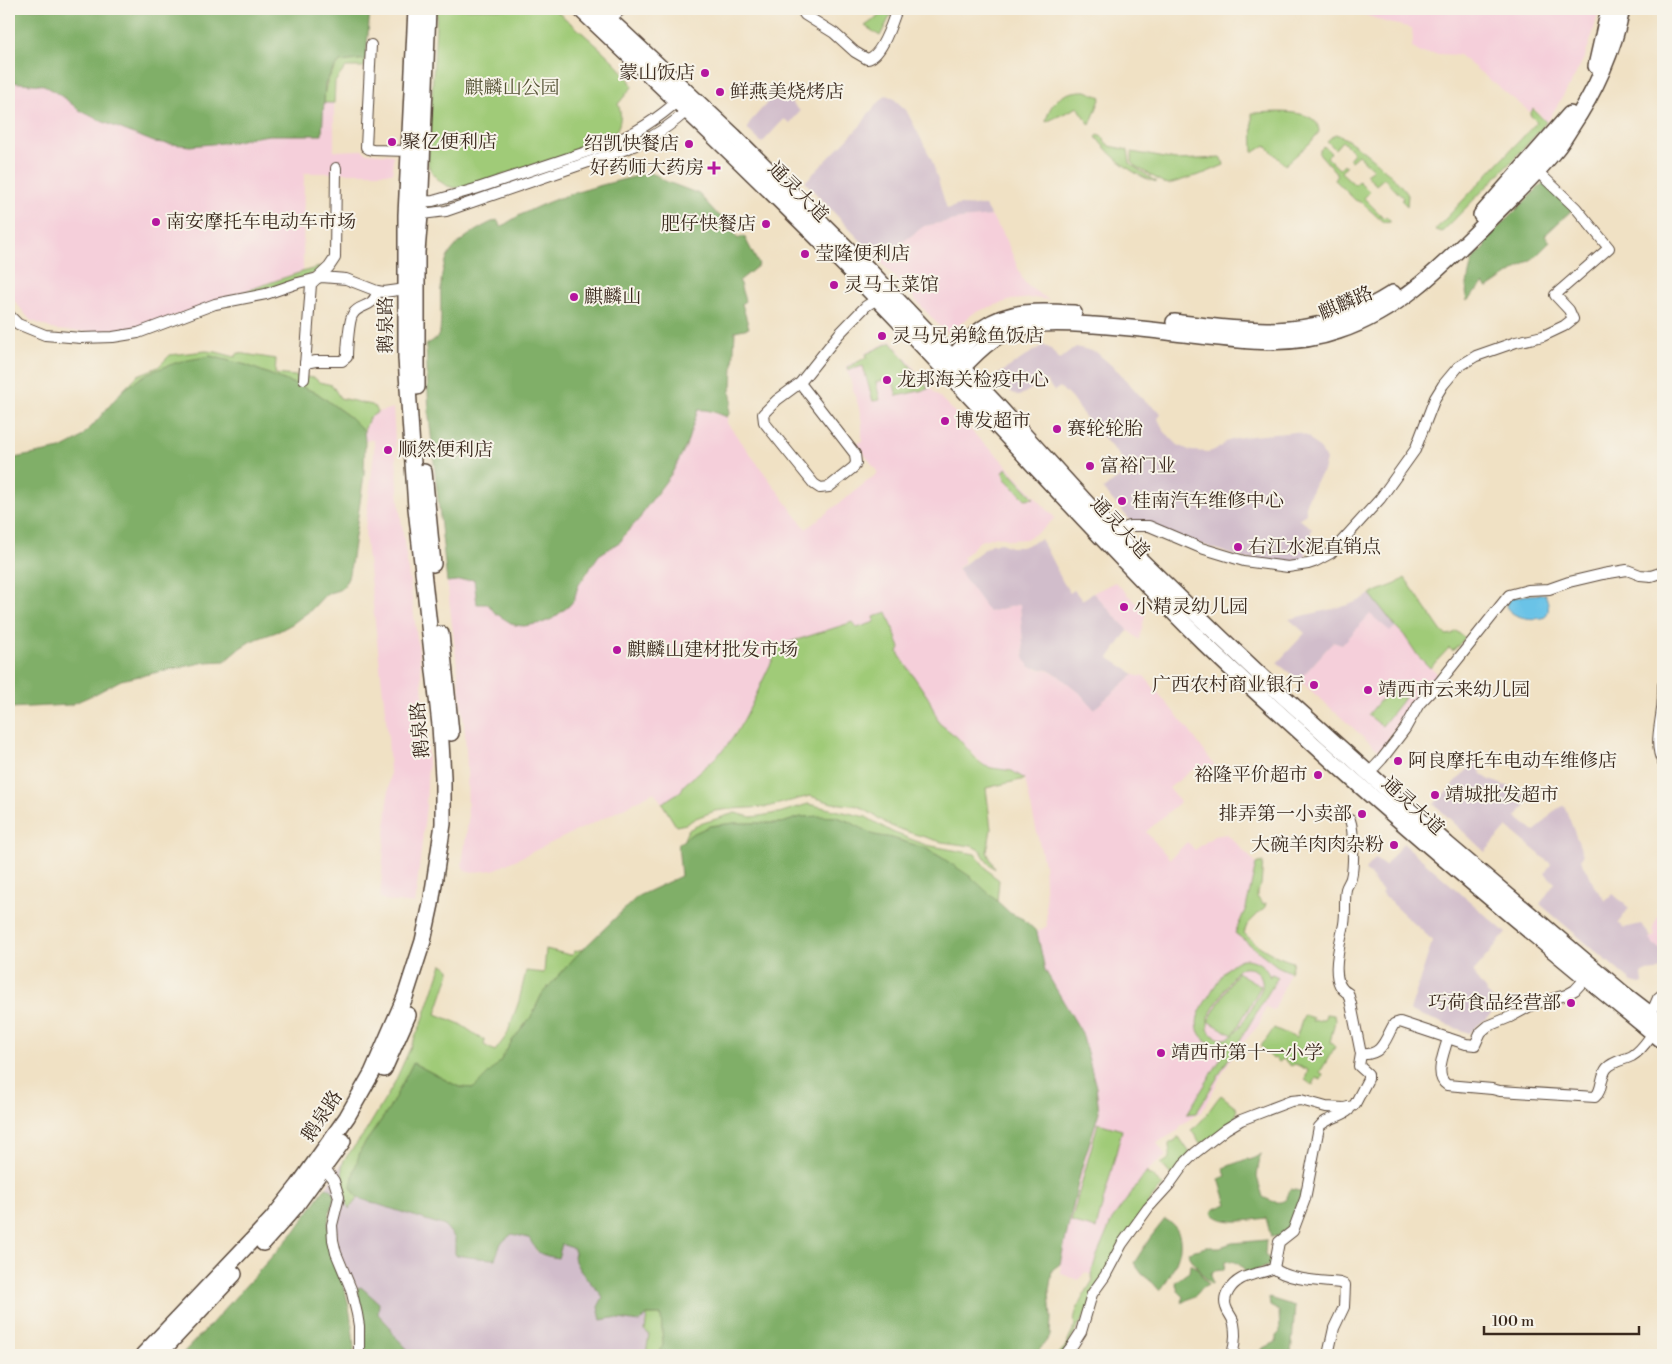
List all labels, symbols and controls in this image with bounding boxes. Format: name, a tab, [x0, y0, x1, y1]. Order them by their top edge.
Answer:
place label: 蒙山饭店	[619, 61, 695, 85]
marker: 蒙山饭店	[699, 67, 711, 79]
park label: 麒麟山公园	[464, 76, 560, 100]
place label: 鲜燕美烧烤店	[730, 80, 844, 104]
marker: 鲜燕美烧烤店	[714, 86, 726, 98]
place label: 聚亿便利店	[402, 130, 497, 154]
place label: 绍凯快餐店	[584, 132, 679, 156]
marker: 聚亿便利店	[386, 136, 398, 148]
marker: 绍凯快餐店	[683, 138, 695, 150]
place label: 好药师大药房	[590, 156, 704, 180]
street label: 通灵大道	[763, 157, 833, 227]
marker: 好药师大药房	[708, 162, 720, 174]
place label: 南安摩托车电动车市场	[166, 210, 356, 234]
place label: 肥仔快餐店	[661, 212, 756, 236]
marker: 南安摩托车电动车市场	[150, 216, 162, 228]
marker: 肥仔快餐店	[760, 218, 772, 230]
place label: 莹隆便利店	[815, 242, 910, 266]
marker: 莹隆便利店	[799, 248, 811, 260]
place label: 灵马土菜馆	[844, 273, 939, 297]
marker: 灵马土菜馆	[828, 279, 840, 291]
street label: 麒麟路	[1315, 281, 1377, 325]
place label: 麒麟山	[584, 285, 641, 309]
marker: 麒麟山	[568, 291, 580, 303]
street label: 鹅泉路	[374, 296, 398, 354]
place label: 灵马兄弟鲶鱼饭店	[892, 324, 1044, 348]
marker: 灵马兄弟鲶鱼饭店	[876, 330, 888, 342]
place label: 龙邦海关检疫中心	[897, 368, 1049, 392]
marker: 龙邦海关检疫中心	[881, 374, 893, 386]
place label: 博发超市	[955, 409, 1031, 433]
marker: 博发超市	[939, 415, 951, 427]
place label: 赛轮轮胎	[1067, 417, 1143, 441]
marker: 赛轮轮胎	[1051, 423, 1063, 435]
place label: 顺然便利店	[398, 438, 493, 462]
marker: 顺然便利店	[382, 444, 394, 456]
place label: 富裕门业	[1100, 454, 1176, 478]
marker: 富裕门业	[1084, 460, 1096, 472]
place label: 桂南汽车维修中心	[1132, 489, 1284, 513]
street label: 通灵大道	[1085, 492, 1155, 564]
marker: 桂南汽车维修中心	[1116, 495, 1128, 507]
place label: 右江水泥直销点	[1248, 535, 1381, 559]
marker: 右江水泥直销点	[1232, 541, 1244, 553]
place label: 小精灵幼儿园	[1134, 595, 1248, 619]
marker: 小精灵幼儿园	[1118, 601, 1130, 613]
place label: 麒麟山建材批发市场	[627, 638, 798, 662]
marker: 麒麟山建材批发市场	[611, 644, 623, 656]
place label: 广西农村商业银行	[1152, 673, 1304, 697]
place label: 靖西市云来幼儿园	[1378, 678, 1530, 702]
marker: 广西农村商业银行	[1308, 679, 1320, 691]
marker: 靖西市云来幼儿园	[1362, 684, 1374, 696]
street label: 鹅泉路	[406, 701, 434, 759]
place label: 阿良摩托车电动车维修店	[1408, 749, 1617, 773]
marker: 阿良摩托车电动车维修店	[1392, 755, 1404, 767]
place label: 裕隆平价超市	[1194, 763, 1308, 787]
marker: 裕隆平价超市	[1312, 769, 1324, 781]
street label: 通灵大道	[1377, 772, 1449, 840]
place label: 靖城批发超市	[1445, 783, 1559, 807]
marker: 靖城批发超市	[1429, 789, 1441, 801]
place label: 排弄第一小卖部	[1219, 802, 1352, 826]
marker: 排弄第一小卖部	[1356, 808, 1368, 820]
place label: 大碗羊肉肉杂粉	[1251, 833, 1384, 857]
marker: 大碗羊肉肉杂粉	[1388, 839, 1400, 851]
place label: 巧荷食品经营部	[1428, 991, 1561, 1015]
marker: 巧荷食品经营部	[1565, 997, 1577, 1009]
place label: 靖西市第十一小学	[1171, 1041, 1323, 1065]
marker: 靖西市第十一小学	[1155, 1047, 1167, 1059]
street label: 鹅泉路	[296, 1086, 348, 1146]
scale bar	[1484, 1304, 1640, 1336]
text: 100 m	[1492, 1312, 1534, 1331]

